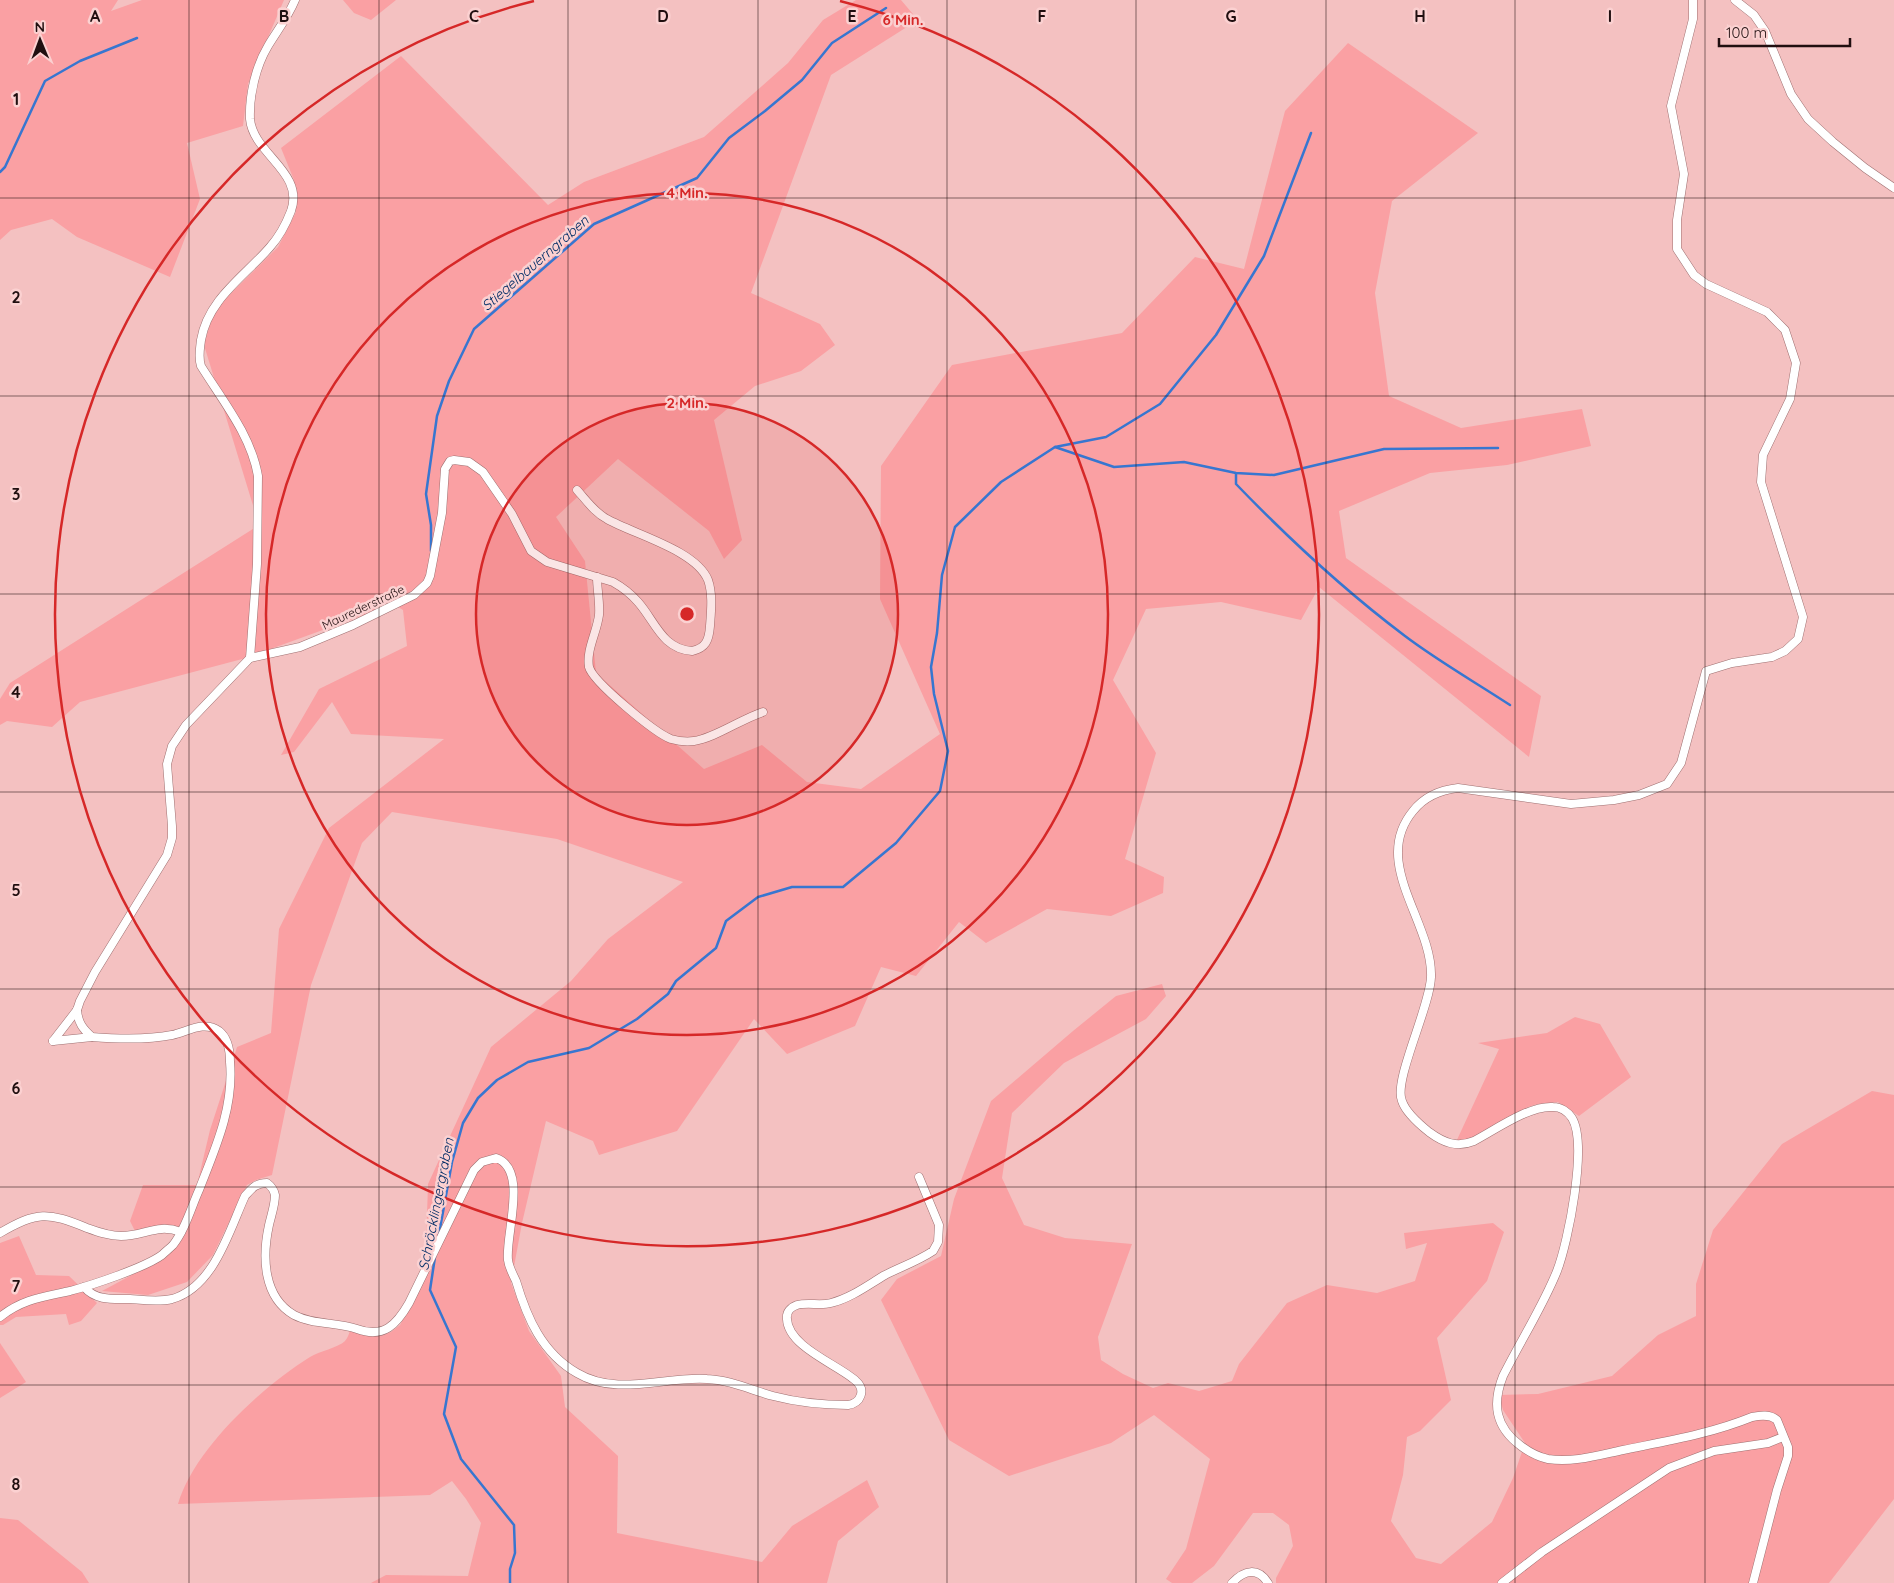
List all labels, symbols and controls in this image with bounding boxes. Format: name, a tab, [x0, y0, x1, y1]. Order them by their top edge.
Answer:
text: A	[90, 6, 101, 26]
text: B	[279, 6, 289, 26]
text: C	[469, 6, 479, 26]
text: D	[657, 6, 669, 26]
text: E	[847, 6, 857, 26]
text: F	[1038, 6, 1047, 26]
text: G	[1225, 6, 1237, 26]
text: H	[1414, 6, 1426, 26]
text: I	[1608, 6, 1612, 26]
text: 6 Min.	[883, 10, 924, 29]
north arrow	[15, 15, 65, 65]
scale bar	[1719, 15, 1850, 47]
text: N	[34, 18, 45, 36]
text: 100 m	[1726, 23, 1767, 42]
text: 1	[13, 89, 19, 109]
text: 4 Min.	[666, 183, 708, 202]
water label: Stiegelbauerngraben	[478, 211, 593, 314]
text: 2	[11, 287, 21, 307]
text: 2 Min.	[666, 393, 708, 412]
text: 3	[12, 484, 20, 504]
street label: Maurederstraße	[319, 581, 407, 633]
centre of rings	[678, 605, 696, 623]
text: 4	[11, 682, 21, 702]
text: 5	[11, 880, 21, 900]
text: 6	[12, 1078, 21, 1098]
water label: Schröcklingergraben	[414, 1135, 458, 1272]
text: 7	[12, 1276, 21, 1296]
text: 8	[12, 1474, 21, 1494]

